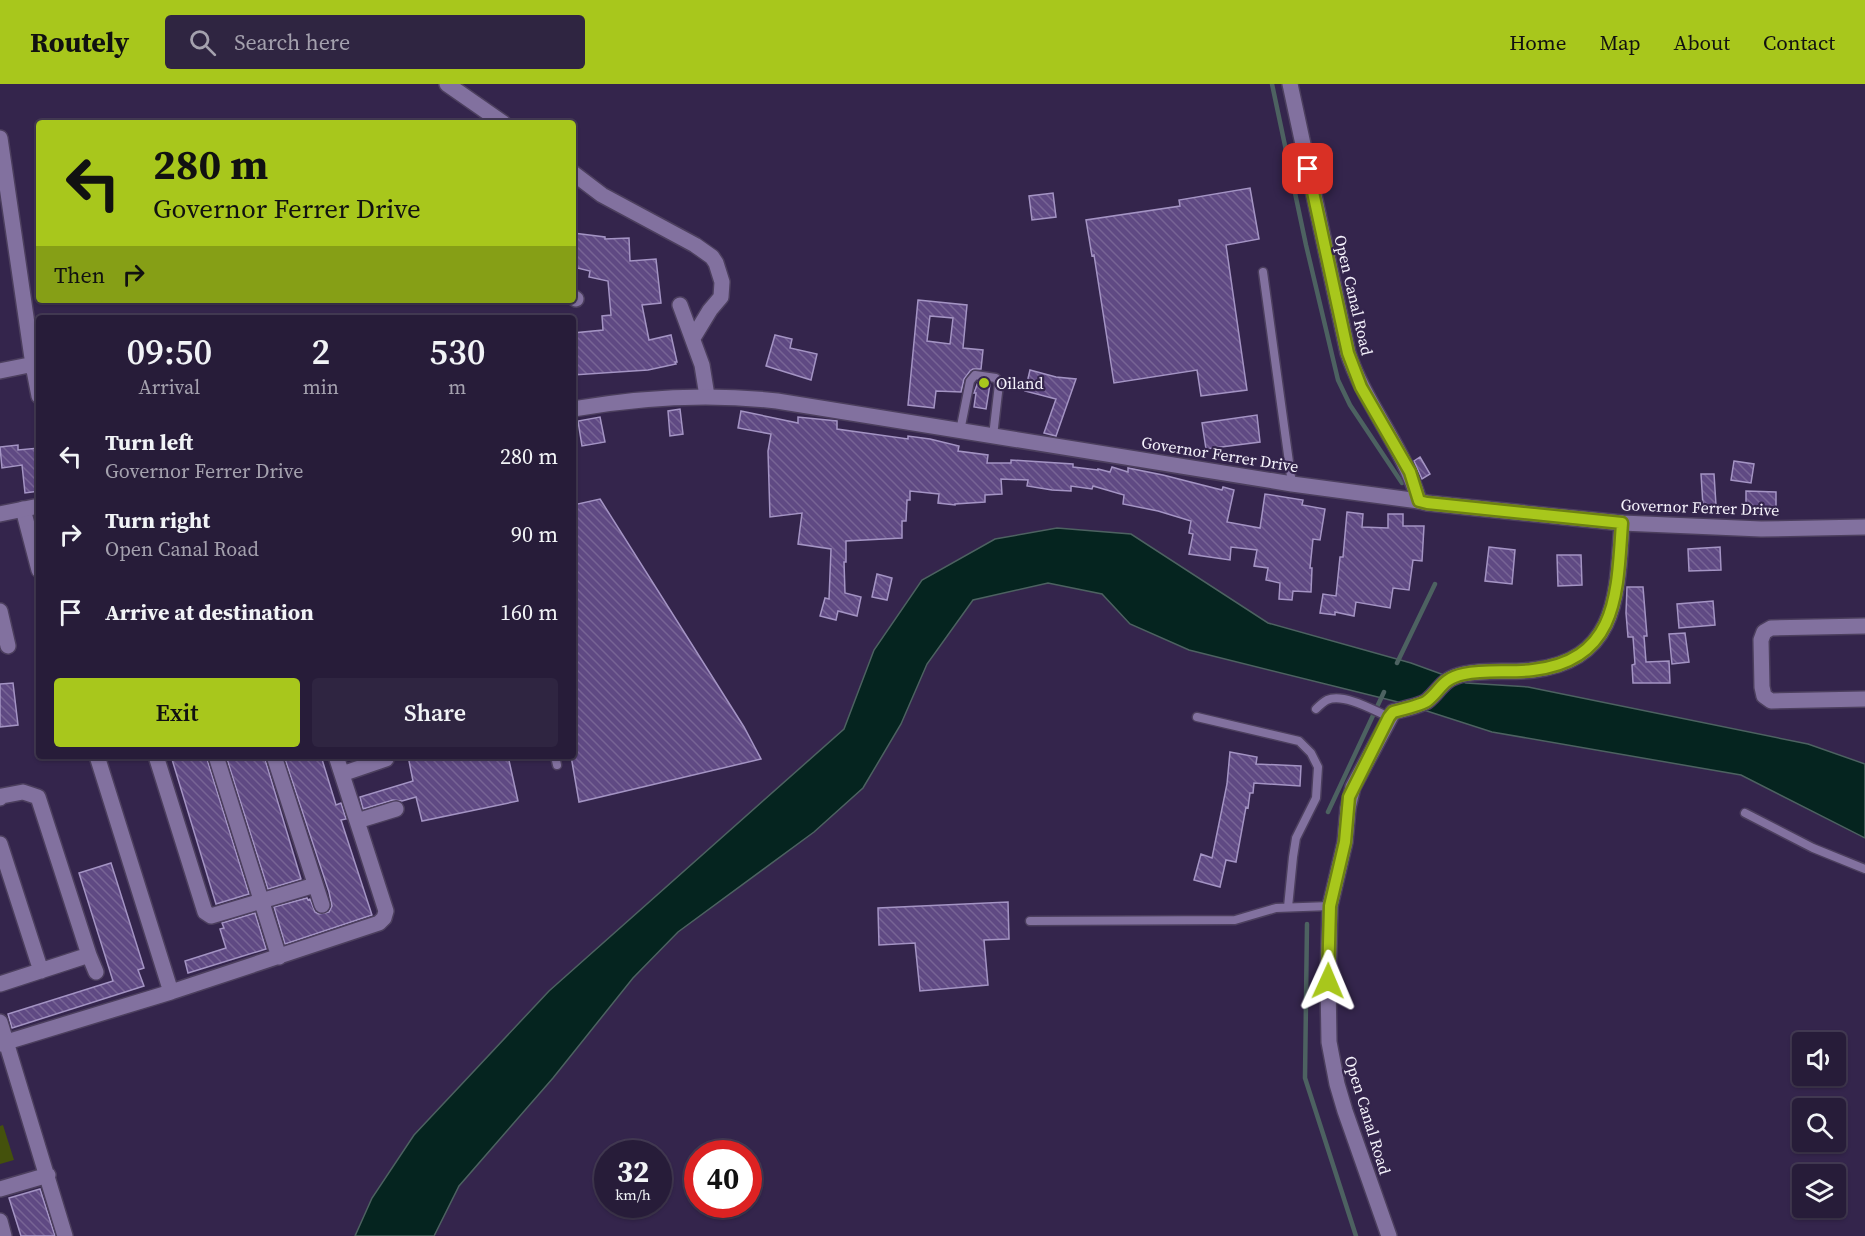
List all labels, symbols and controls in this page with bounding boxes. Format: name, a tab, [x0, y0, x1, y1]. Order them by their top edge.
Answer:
search box	[165, 15, 585, 69]
text: Routely	[30, 23, 129, 61]
icon: search	[186, 26, 219, 59]
text: Search here	[234, 27, 350, 57]
text: Home	[1509, 28, 1567, 57]
text: Map	[1600, 28, 1641, 57]
text: About	[1674, 28, 1730, 57]
text: Contact	[1763, 28, 1835, 57]
text: 280 m	[153, 135, 268, 193]
pin	[1282, 143, 1333, 194]
icon: left	[54, 144, 132, 222]
icon: arrive	[1291, 152, 1324, 185]
text: Governor Ferrer Drive	[153, 190, 421, 227]
street label: Open Canal Road	[1329, 233, 1379, 357]
icon: right	[117, 258, 150, 291]
text: Then	[54, 260, 105, 290]
text: 09:50	[127, 327, 212, 376]
text: 2	[311, 327, 330, 376]
text: 530	[429, 327, 485, 376]
place label: Oiland	[996, 372, 1044, 394]
text: Arrival	[138, 373, 200, 401]
text: min	[303, 373, 339, 401]
text: m	[448, 373, 466, 401]
marker: Oiland	[977, 376, 991, 390]
text: Turn left	[105, 427, 193, 457]
street label: Governor Ferrer Drive	[1140, 431, 1300, 477]
icon: left	[54, 440, 87, 473]
text: 280 m	[500, 441, 558, 471]
text: Governor Ferrer Drive	[105, 457, 303, 485]
street label: Governor Ferrer Drive	[1620, 493, 1780, 521]
text: Turn right	[105, 505, 210, 535]
icon: right	[54, 518, 87, 551]
text: 90 m	[511, 519, 558, 549]
text: Open Canal Road	[105, 535, 259, 563]
icon: arrive	[54, 596, 87, 629]
text: Arrive at destination	[105, 597, 314, 627]
text: 160 m	[500, 597, 558, 627]
button: Exit	[54, 678, 300, 747]
button: Share	[312, 678, 558, 747]
position arrow	[1296, 949, 1360, 1013]
map controls	[1792, 1032, 1846, 1218]
button: sound	[1792, 1032, 1846, 1086]
street label: Open Canal Road	[1340, 1053, 1396, 1177]
button: search	[1792, 1098, 1846, 1152]
speed limit sign: 40	[684, 1140, 762, 1218]
text: 32	[617, 1151, 649, 1192]
button: layers	[1792, 1164, 1846, 1218]
text: km/h	[615, 1184, 651, 1205]

